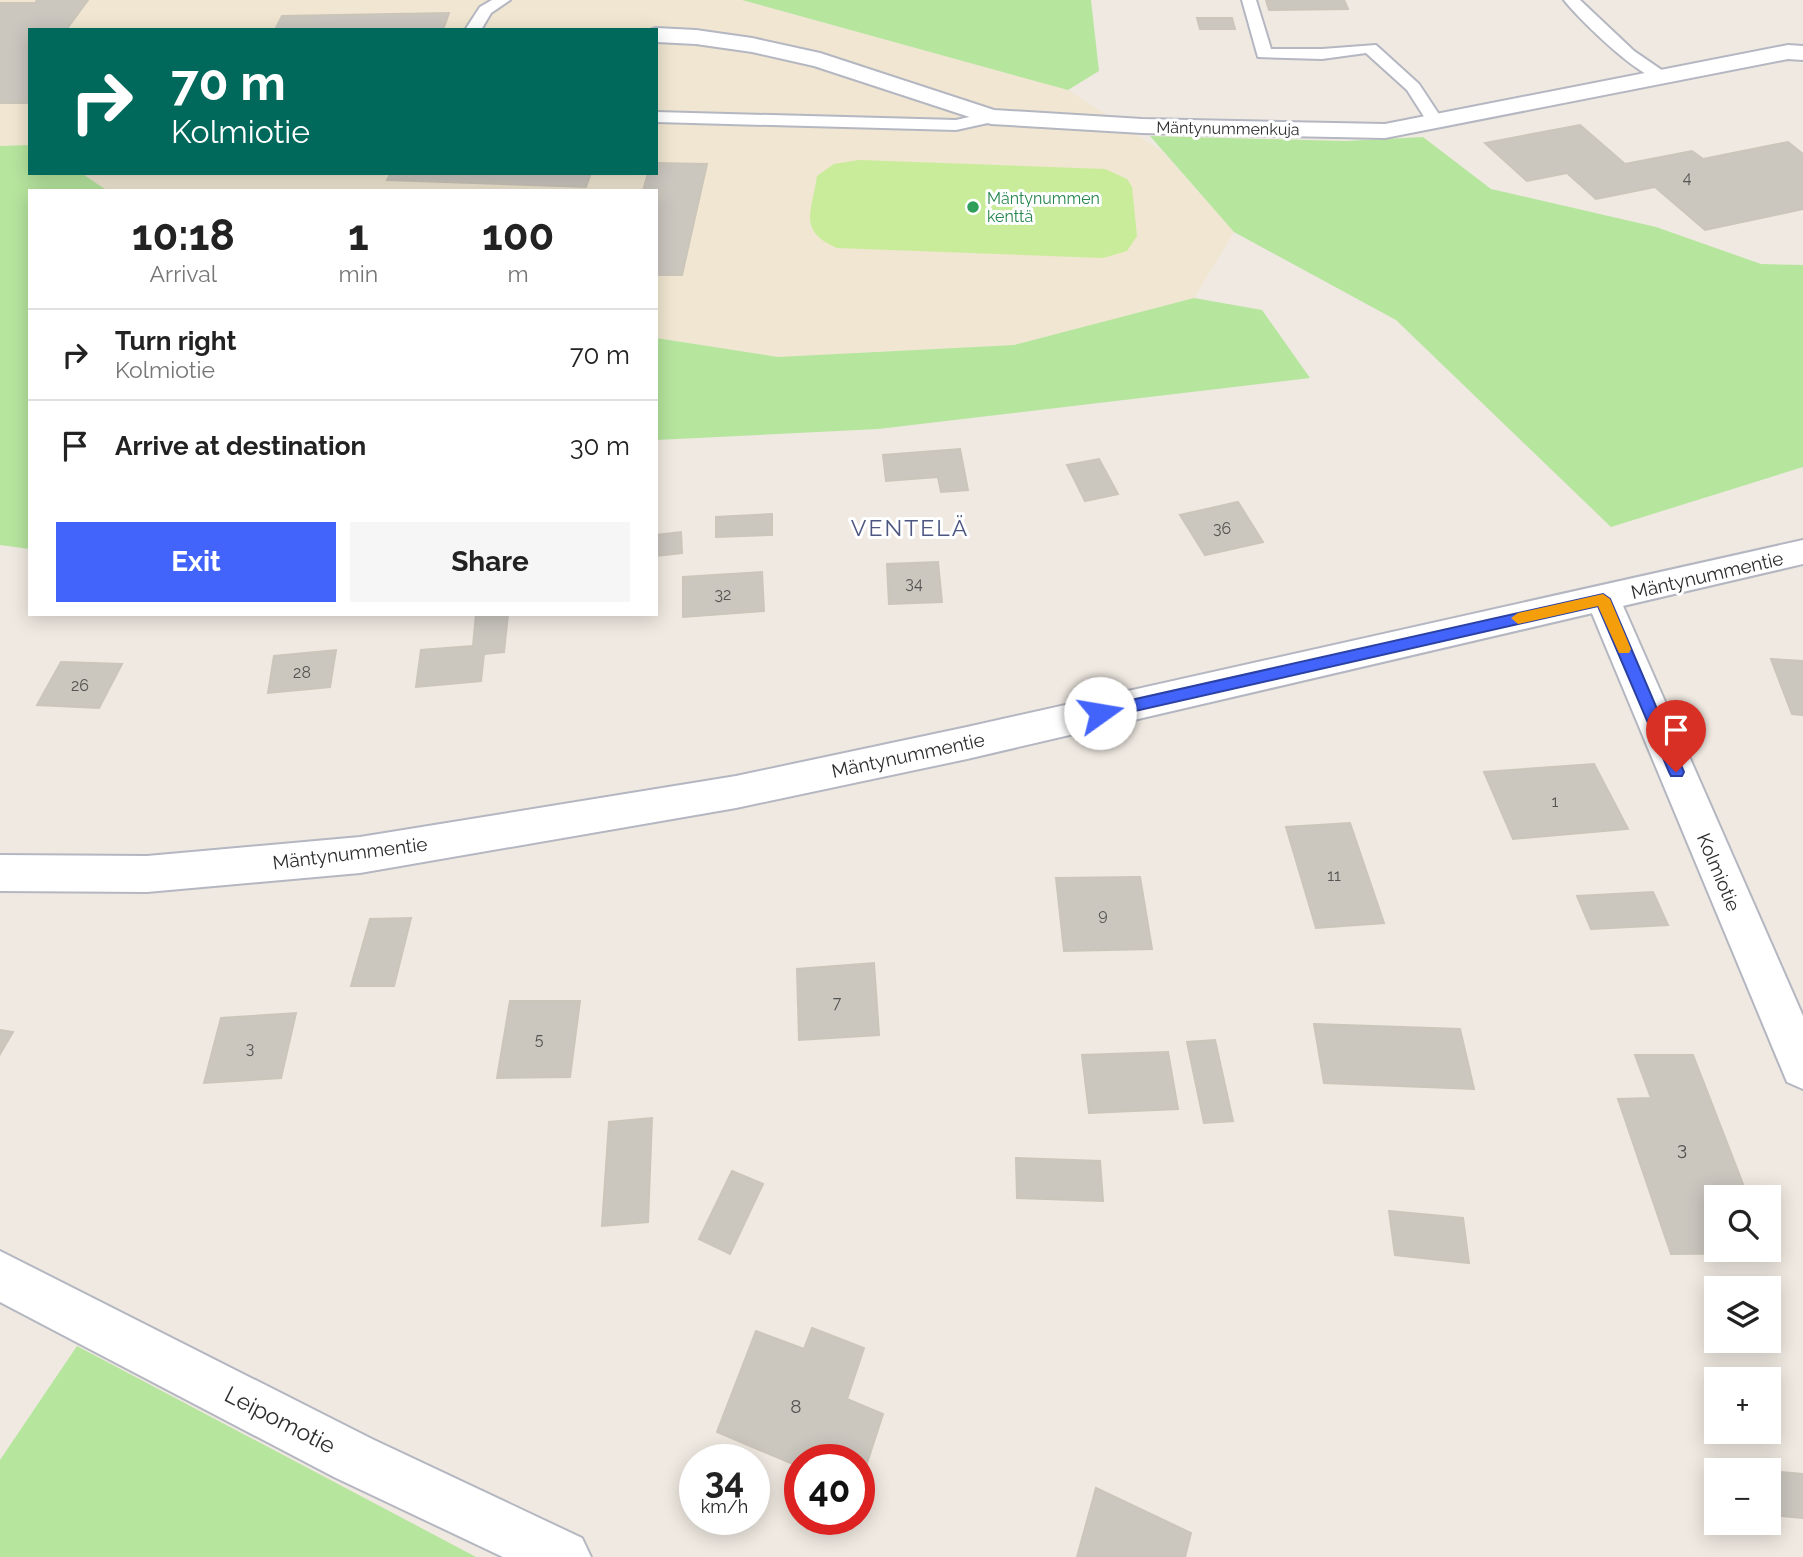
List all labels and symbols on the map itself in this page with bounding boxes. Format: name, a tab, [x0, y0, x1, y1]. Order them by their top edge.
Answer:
street label: Mäntynummenkuja	[1156, 118, 1300, 139]
house number: 4	[1683, 168, 1692, 187]
place label: Mäntynummen kenttä	[987, 189, 1100, 226]
marker: Mäntynummen kenttä	[965, 199, 981, 215]
district label: VENTELÄ	[851, 514, 969, 541]
house number: 36	[1213, 519, 1231, 538]
street label: Mäntynummentie	[1629, 547, 1785, 603]
house number: 34	[905, 574, 923, 593]
house number: 32	[715, 585, 731, 604]
house number: 28	[293, 663, 311, 682]
house number: 26	[71, 676, 89, 695]
position arrow	[1063, 676, 1137, 750]
pin	[1646, 700, 1706, 772]
street label: Mäntynummentie	[830, 728, 986, 782]
house number: 1	[1552, 792, 1559, 811]
street label: Kolmiotie	[1693, 830, 1745, 914]
street label: Mäntynummentie	[271, 833, 429, 873]
house number: 11	[1327, 866, 1341, 885]
house number: 9	[1098, 905, 1108, 924]
house number: 7	[833, 993, 842, 1012]
house number: 5	[535, 1030, 544, 1049]
house number: 3	[246, 1039, 254, 1058]
house number: 3	[1677, 1137, 1687, 1159]
street label: Leipomotie	[220, 1380, 340, 1459]
house number: 8	[790, 1395, 802, 1417]
speed limit sign: 40	[784, 1444, 875, 1535]

